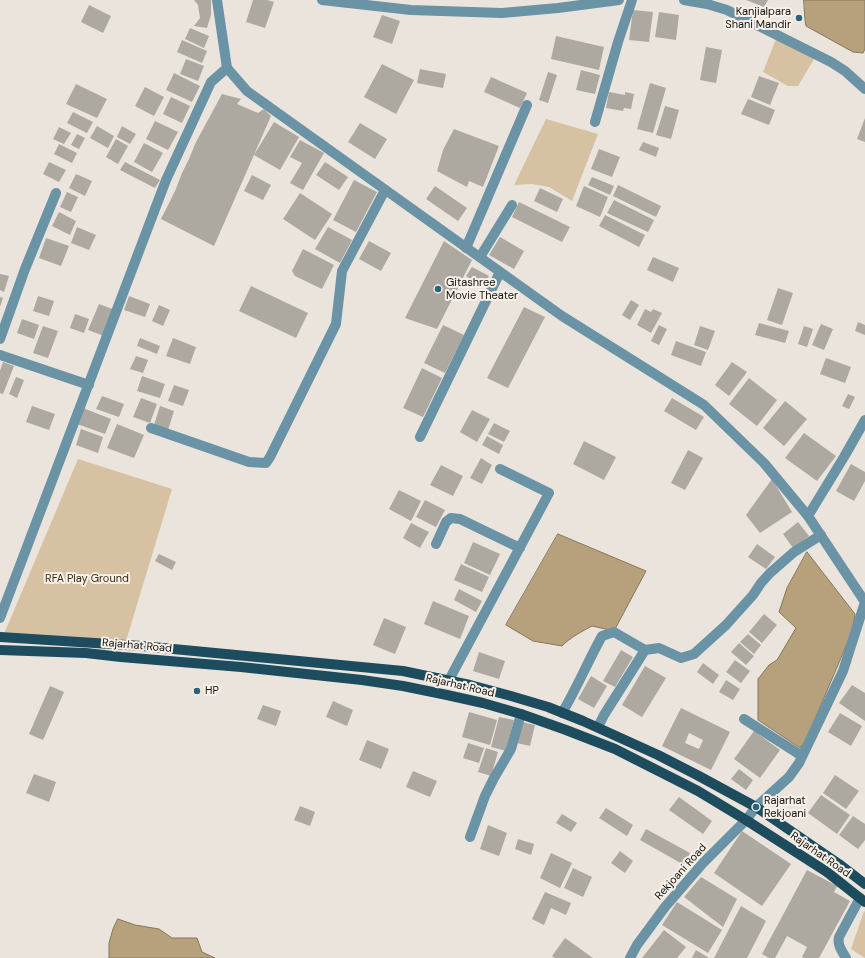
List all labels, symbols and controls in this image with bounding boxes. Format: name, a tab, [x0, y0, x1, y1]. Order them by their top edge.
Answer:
place label: Kanjialpara Shani Mandir	[725, 5, 791, 31]
marker: Kanjialpara Shani Mandir	[794, 13, 804, 23]
place label: Gitashree Movie Theater	[446, 276, 518, 302]
marker: Gitashree Movie Theater	[433, 284, 443, 294]
park label: RFA Play Ground	[45, 572, 129, 586]
street label: Rajarhat Road	[102, 636, 172, 656]
street label: Rajarhat Road	[424, 672, 496, 700]
place label: HP	[205, 684, 219, 698]
marker: HP	[192, 686, 202, 696]
place label: Rajarhat Rekjoani	[764, 794, 806, 820]
marker: Rajarhat Rekjoani	[751, 802, 761, 812]
street label: Rajarhat Road	[788, 829, 852, 881]
street label: Rekjoani Road	[652, 841, 710, 903]

